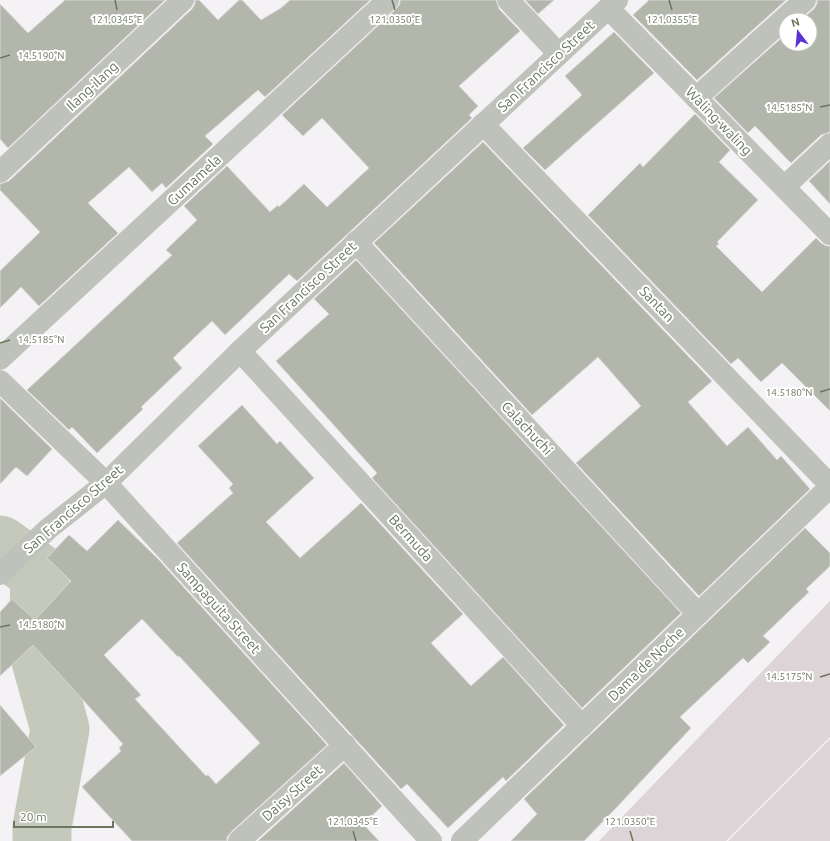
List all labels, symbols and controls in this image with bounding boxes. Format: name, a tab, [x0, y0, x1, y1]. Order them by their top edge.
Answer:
north arrow	[778, 12, 818, 52]
text: 121.0345°E	[92, 14, 143, 25]
text: 121.0350°E	[370, 14, 421, 25]
text: 121.0355°E	[647, 14, 698, 25]
text: N	[790, 15, 801, 29]
street label: San Francisco Street	[494, 17, 598, 115]
text: 14.5190°N	[18, 50, 64, 61]
street label: Ilang-ilang	[63, 58, 121, 114]
street label: Waling-waling	[683, 84, 755, 158]
text: 14.5185°N	[766, 102, 812, 113]
street label: Gumamela	[164, 151, 224, 209]
street label: San Francisco Street	[256, 238, 360, 336]
street label: Santan	[636, 283, 678, 325]
text: 14.5185°N	[18, 334, 64, 345]
text: 14.5180°N	[766, 387, 812, 398]
street label: Calachuchi	[498, 398, 556, 458]
street label: San Francisco Street	[20, 461, 126, 556]
street label: Bermuda	[386, 511, 436, 565]
street label: Sampaguita Street	[174, 559, 264, 657]
text: 14.5180°N	[18, 619, 64, 630]
street label: Dama de Noche	[605, 624, 687, 704]
text: 14.5175°N	[766, 671, 812, 682]
street label: Daisy Street	[259, 761, 326, 824]
scale bar	[14, 803, 113, 829]
text: 20 m	[20, 810, 47, 823]
text: 121.0345°E	[328, 816, 379, 827]
text: 121.0350°E	[605, 816, 656, 827]

